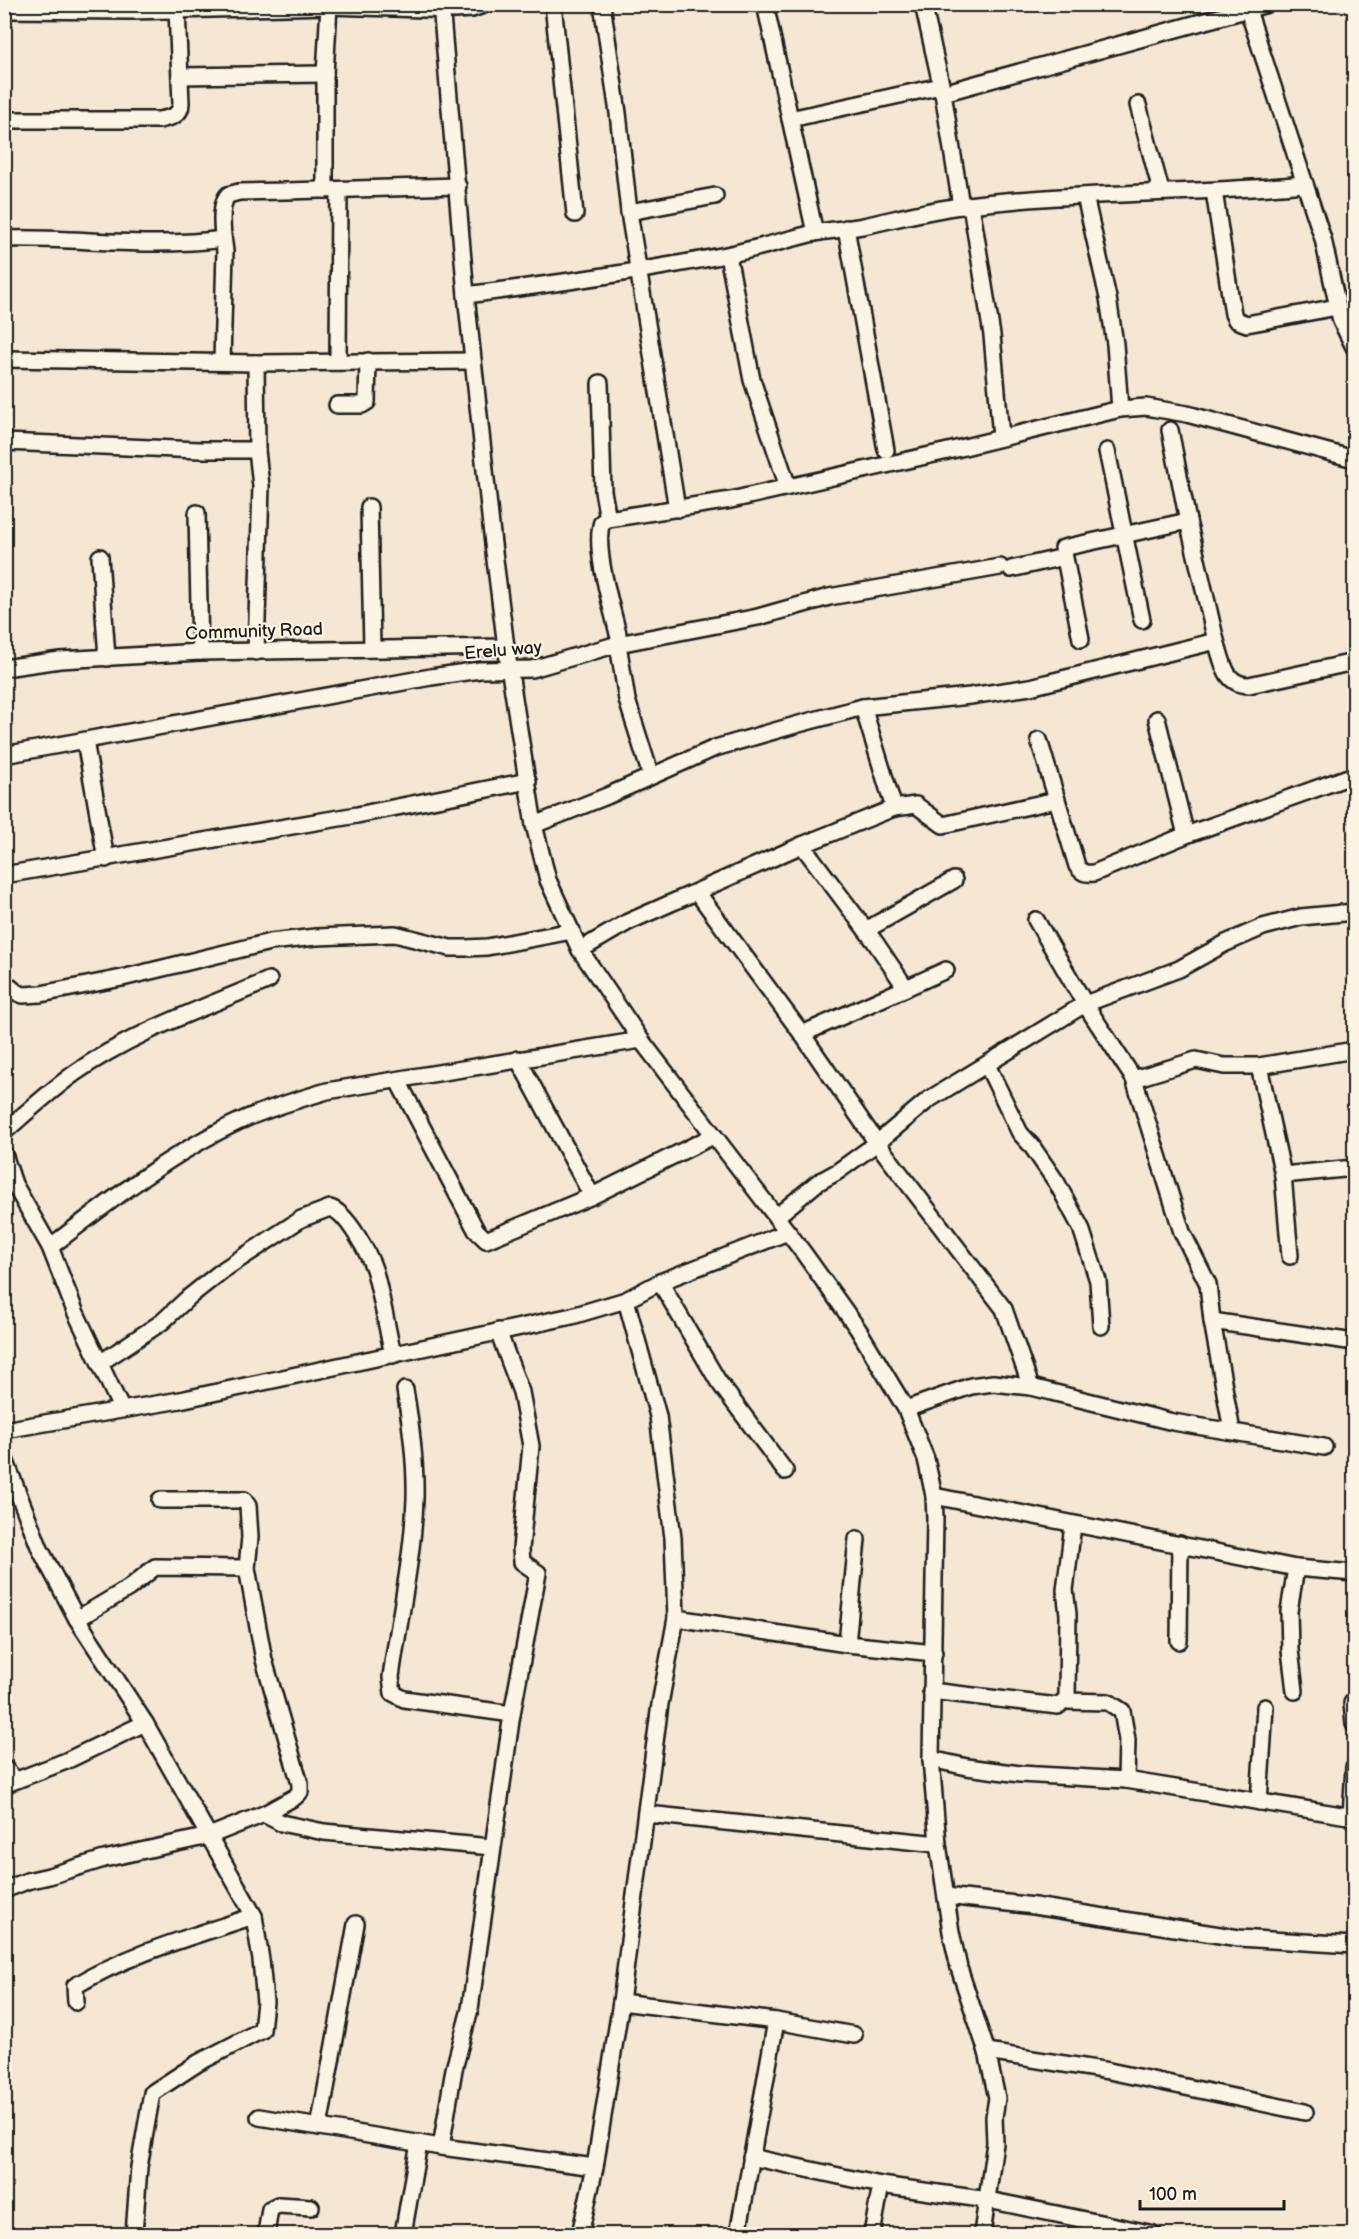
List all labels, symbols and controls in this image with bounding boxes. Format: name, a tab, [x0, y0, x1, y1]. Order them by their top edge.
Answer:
street label: Community Road	[185, 619, 323, 644]
street label: Erelu way	[463, 637, 544, 664]
scale bar	[1140, 2173, 1284, 2211]
text: 100 m	[1149, 2184, 1197, 2205]

